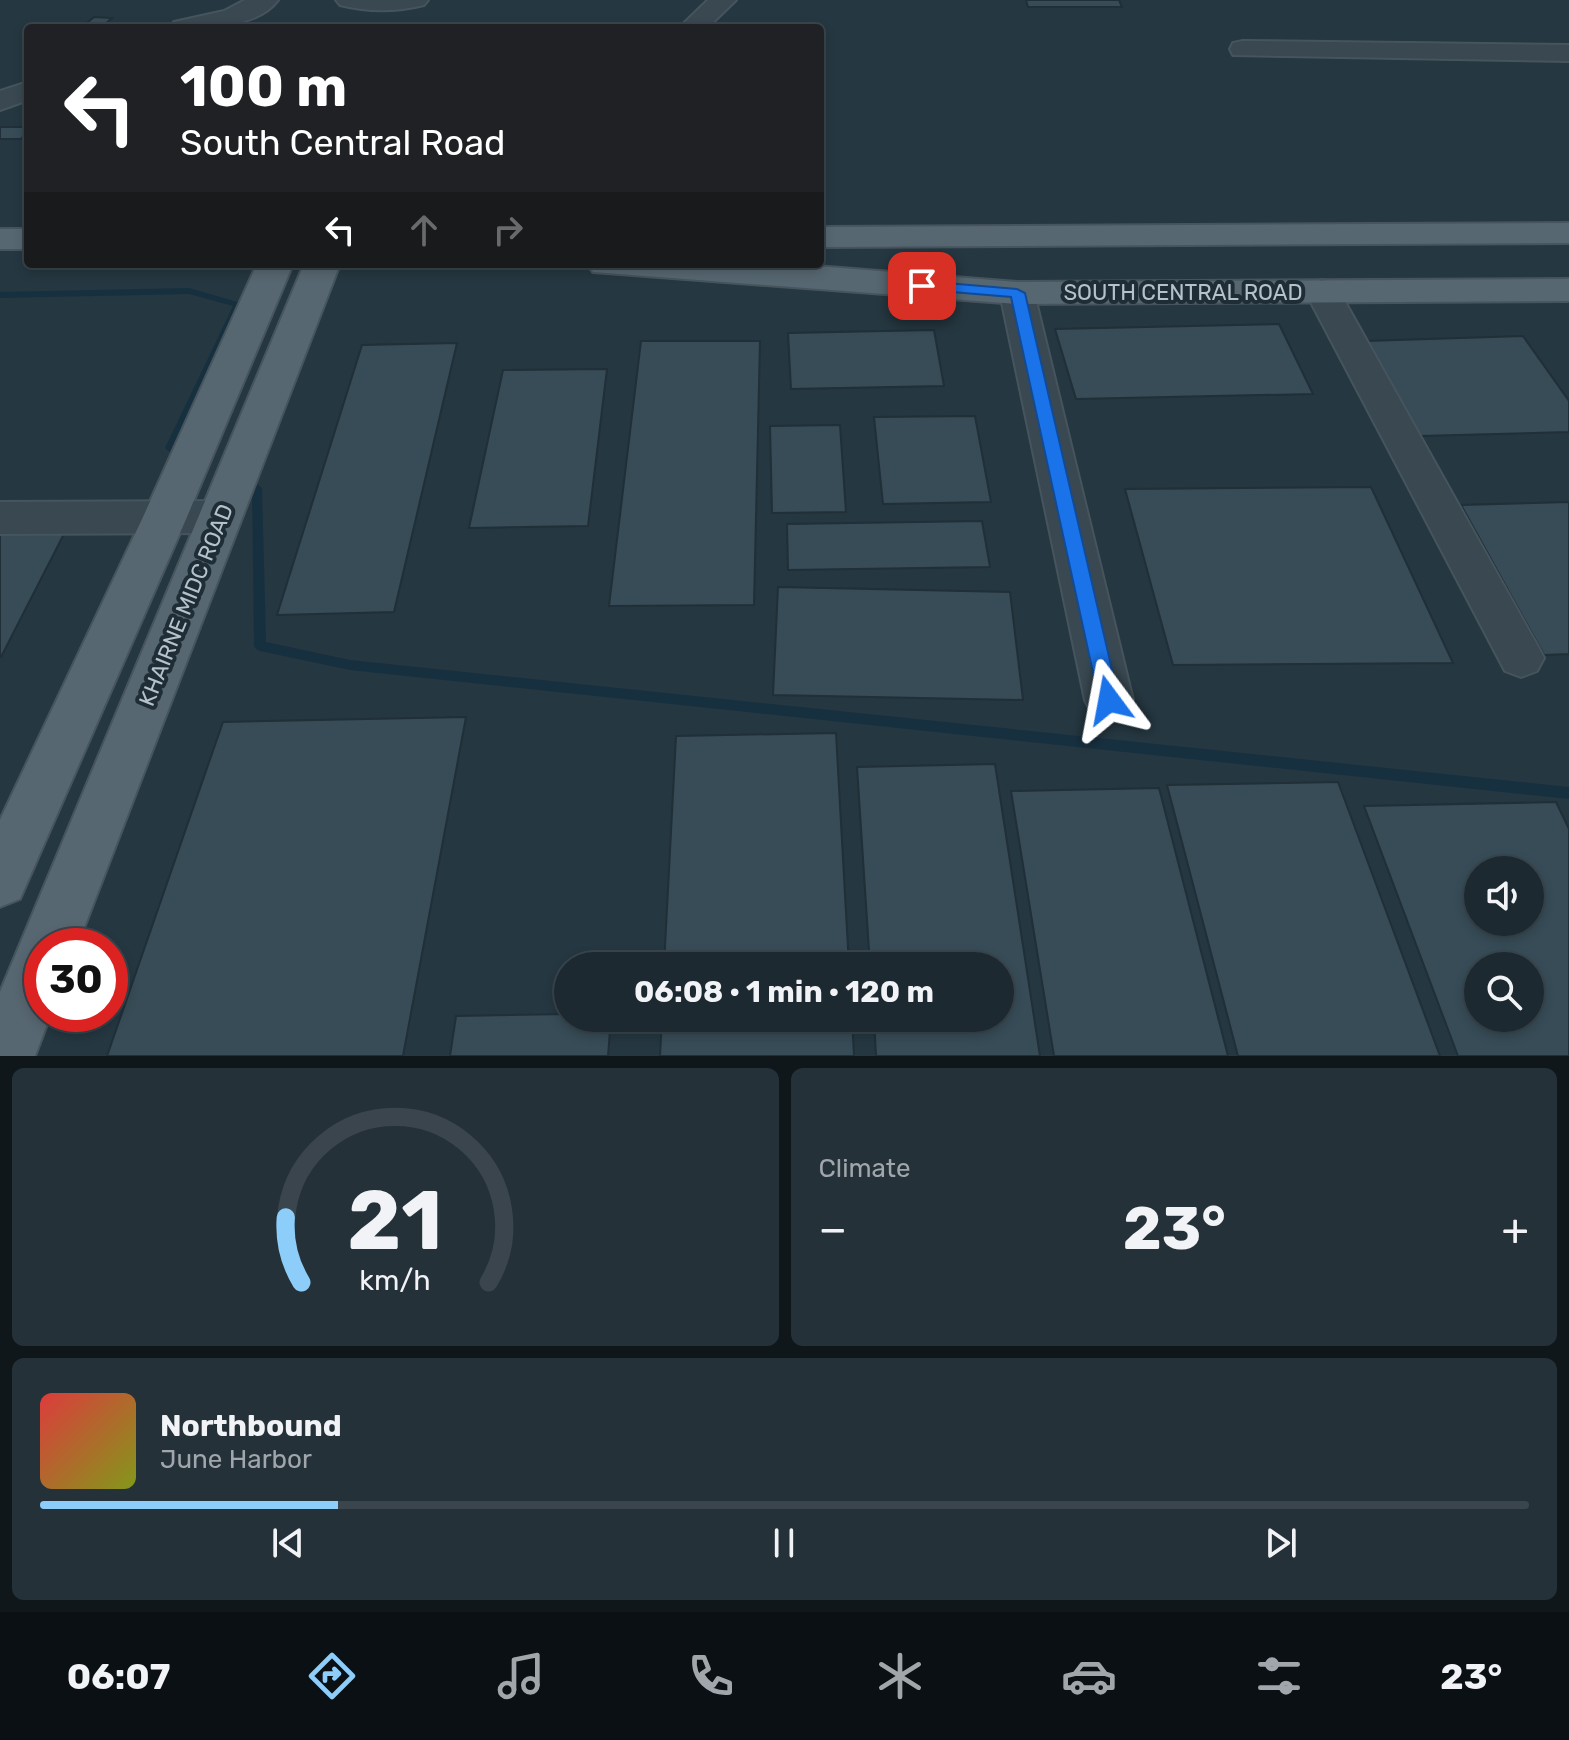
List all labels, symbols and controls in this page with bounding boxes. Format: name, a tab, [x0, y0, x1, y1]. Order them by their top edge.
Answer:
text: 100 m	[180, 54, 347, 120]
icon: left	[48, 56, 152, 160]
text: South Central Road	[180, 121, 505, 164]
icon: left	[318, 208, 362, 252]
icon: ahead	[402, 208, 446, 252]
icon: right	[486, 208, 530, 252]
pin	[888, 252, 956, 320]
icon: arrive	[900, 264, 944, 308]
street label: SOUTH CENTRAL ROAD	[1063, 279, 1303, 306]
street label: KHAIRNE MIDC ROAD	[133, 500, 239, 710]
position arrow	[1067, 658, 1151, 742]
map controls	[1464, 856, 1544, 1032]
button: sound	[1464, 856, 1544, 936]
speed limit sign: 30	[24, 928, 128, 1032]
button: search	[1464, 952, 1544, 1032]
text: 06:08 · 1 min · 120 m	[634, 974, 934, 1010]
text: Climate	[819, 1153, 911, 1184]
text: 21	[348, 1171, 443, 1270]
text: 23°	[1123, 1193, 1226, 1264]
text: −	[819, 1203, 847, 1255]
text: +	[1502, 1203, 1529, 1255]
text: km/h	[360, 1263, 431, 1297]
text: Northbound	[160, 1408, 342, 1444]
text: June Harbor	[160, 1444, 312, 1475]
icon: previous	[266, 1521, 310, 1565]
icon: pause	[762, 1521, 806, 1565]
icon: next	[1259, 1521, 1303, 1565]
icon: directions	[304, 1648, 360, 1704]
icon: music	[493, 1648, 549, 1704]
icon: phone	[683, 1648, 739, 1704]
icon: climate	[872, 1648, 928, 1704]
icon: car	[1061, 1648, 1117, 1704]
icon: filters	[1251, 1648, 1307, 1704]
text: 06:07	[67, 1655, 170, 1698]
text: 23°	[1440, 1655, 1502, 1698]

